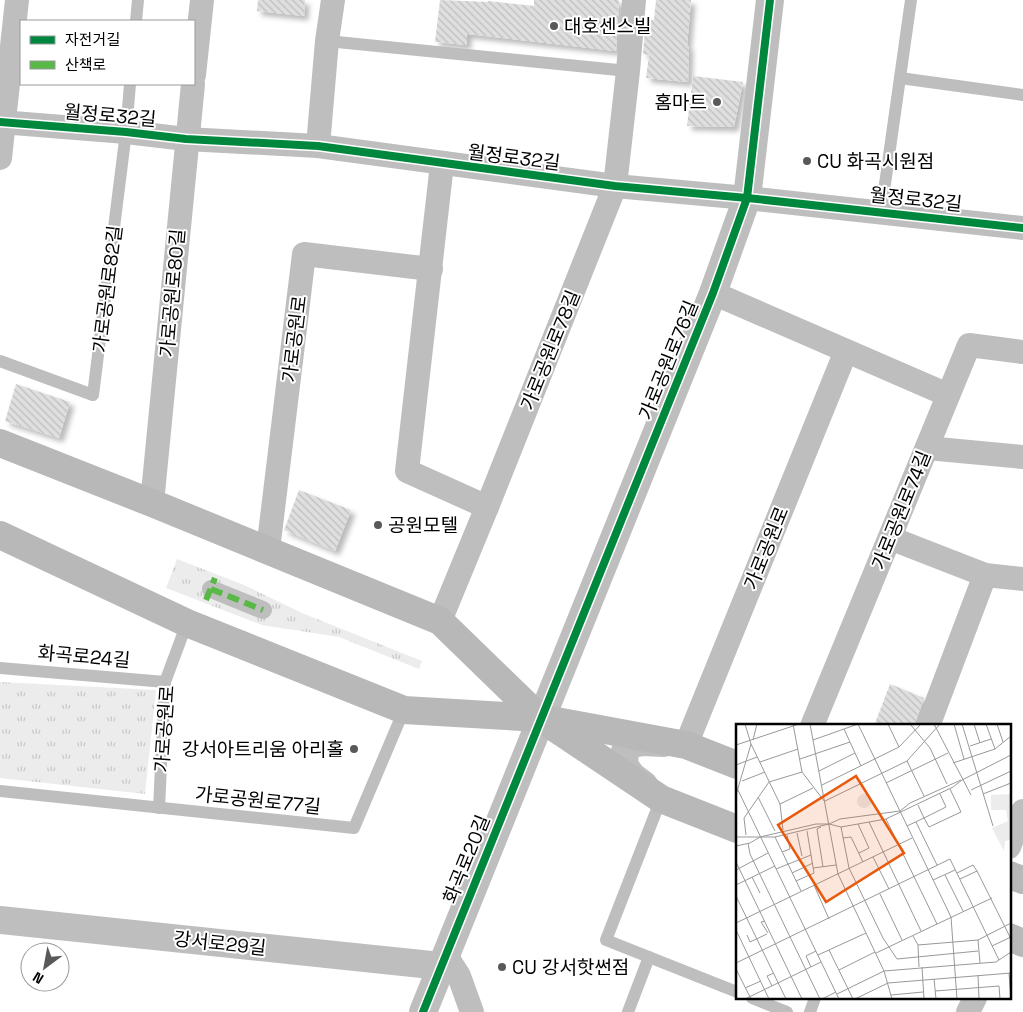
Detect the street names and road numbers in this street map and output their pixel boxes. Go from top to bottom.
street label: 월정로32길 [63,99,157,132]
street label: 월정로32길 [466,139,562,176]
street label: 월정로32길 [868,182,963,217]
street label: 가로공원로82길 [87,224,128,354]
street label: 가로공원로80길 [154,228,191,358]
street label: 가로공원로78길 [515,286,586,414]
street label: 가로공원로 [277,294,312,384]
street label: 가로공원로76길 [633,297,704,424]
street label: 가로공원로74길 [866,447,937,573]
street label: 가로공원로 [739,503,794,593]
street label: 화곡로24길 [37,640,131,673]
street label: 가로공원로 [149,685,180,774]
street label: 가로공원로77길 [194,781,322,820]
street label: 화곡로20길 [437,811,496,907]
street label: 강서로29길 [172,926,267,961]

